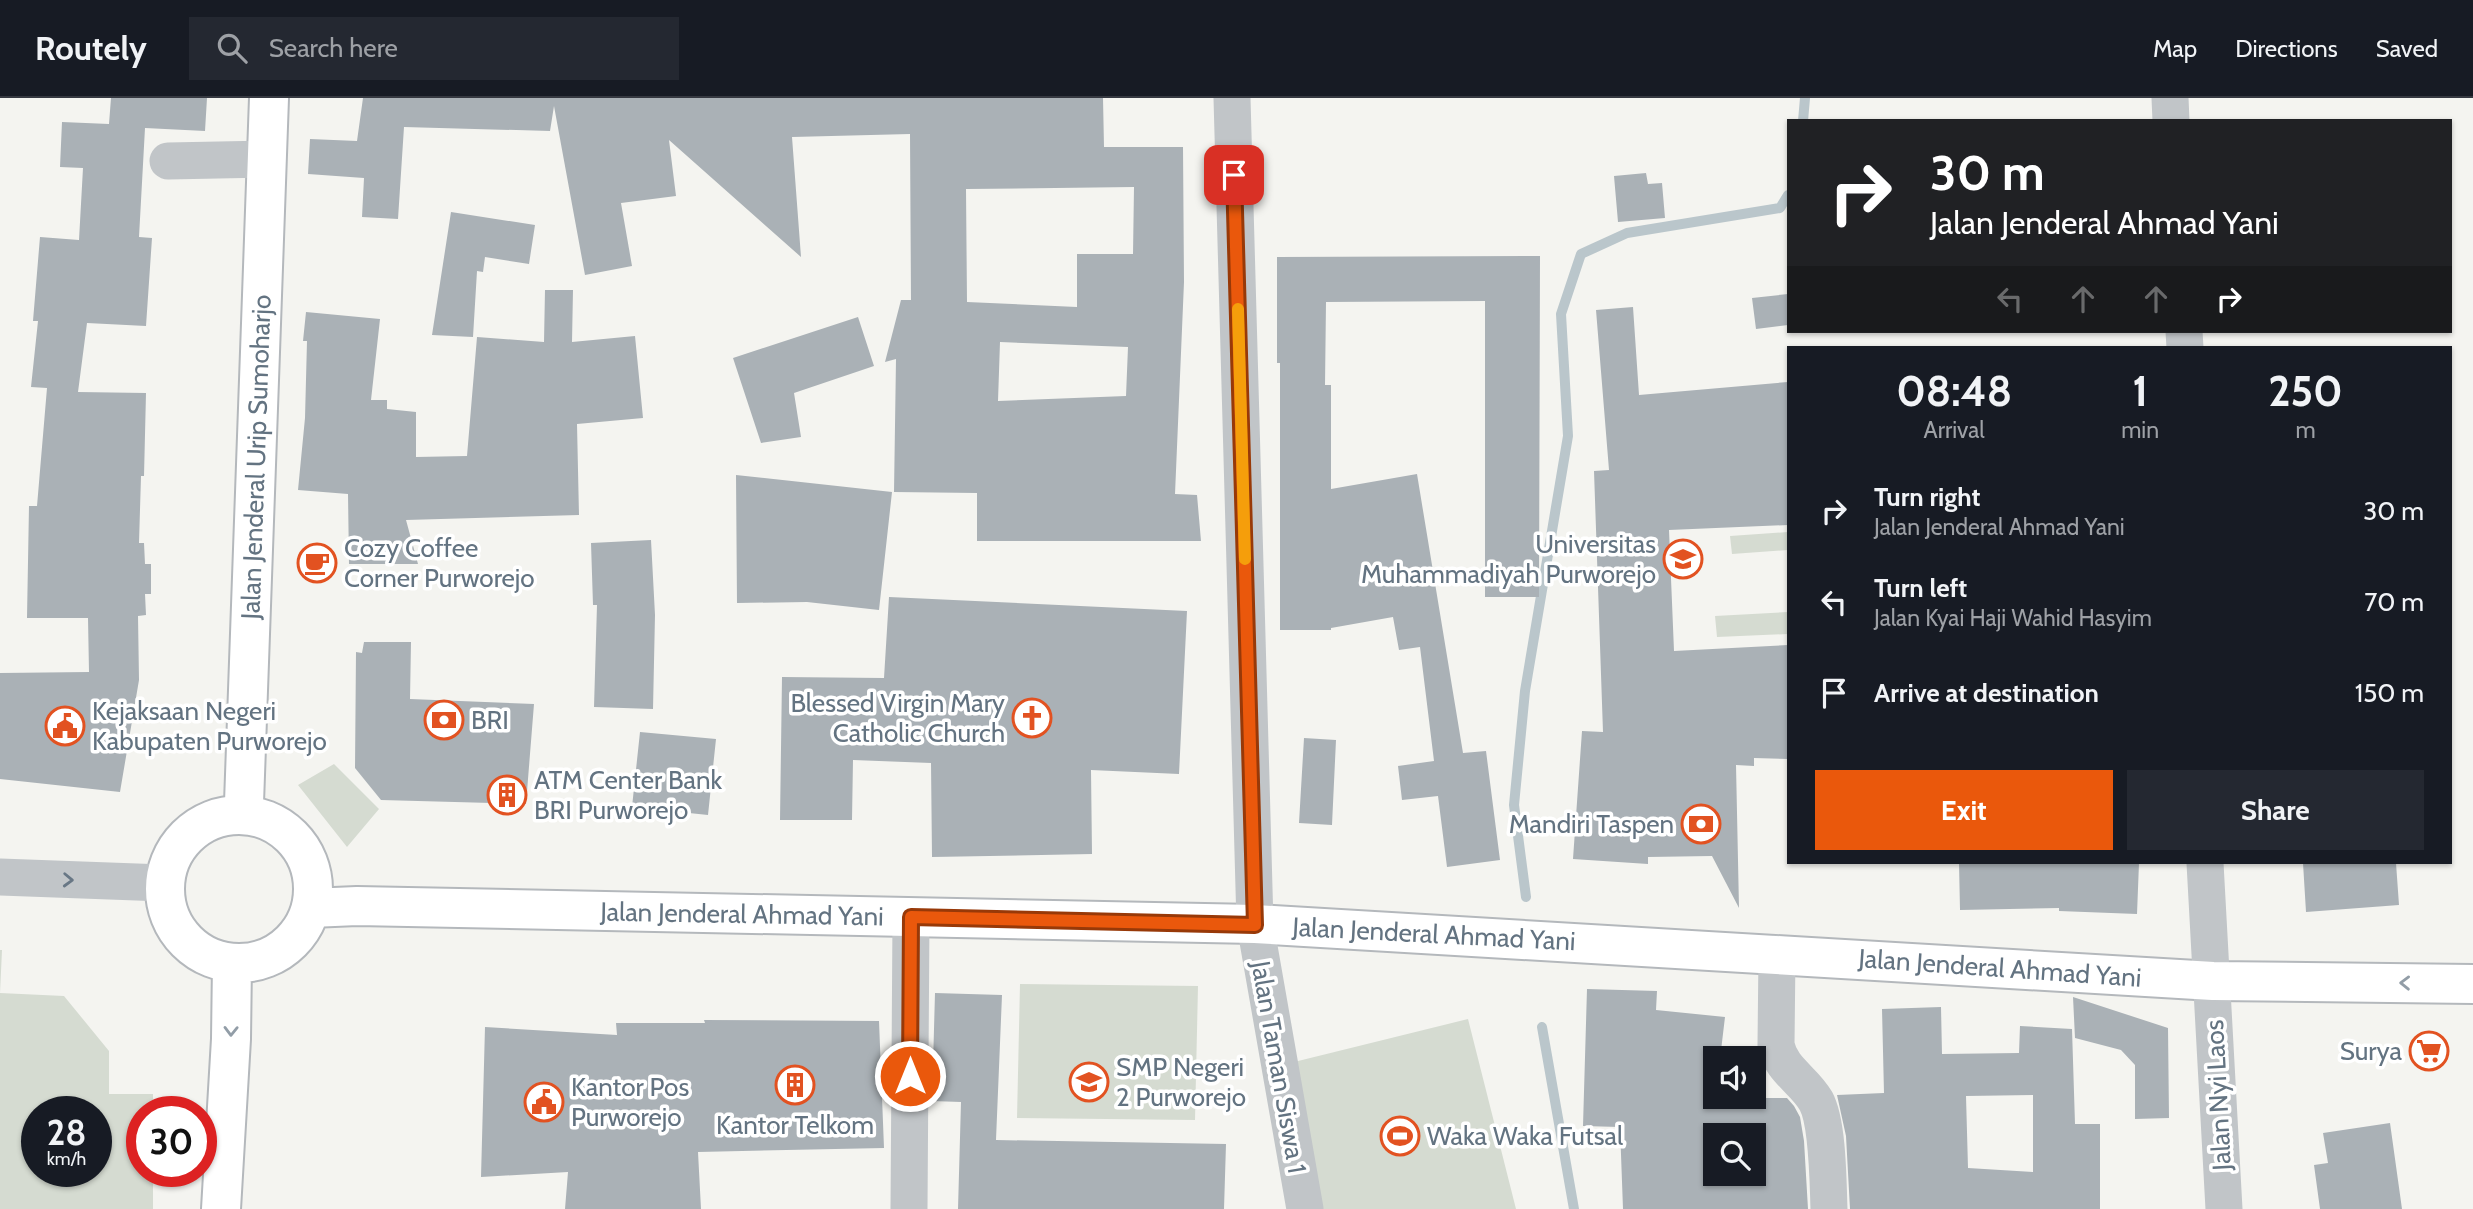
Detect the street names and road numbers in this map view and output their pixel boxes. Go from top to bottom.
street label: Jalan Jenderal Urip Sumoharjo [234,294,278,621]
street label: Jalan Jenderal Ahmad Yani [599,896,884,932]
street label: Jalan Jenderal Ahmad Yani [1291,911,1576,957]
street label: Jalan Jenderal Ahmad Yani [1857,942,2142,994]
street label: Jalan Taman Siswa 1 [1244,957,1313,1176]
street label: Jalan Nyi Laos [2198,1019,2238,1172]

